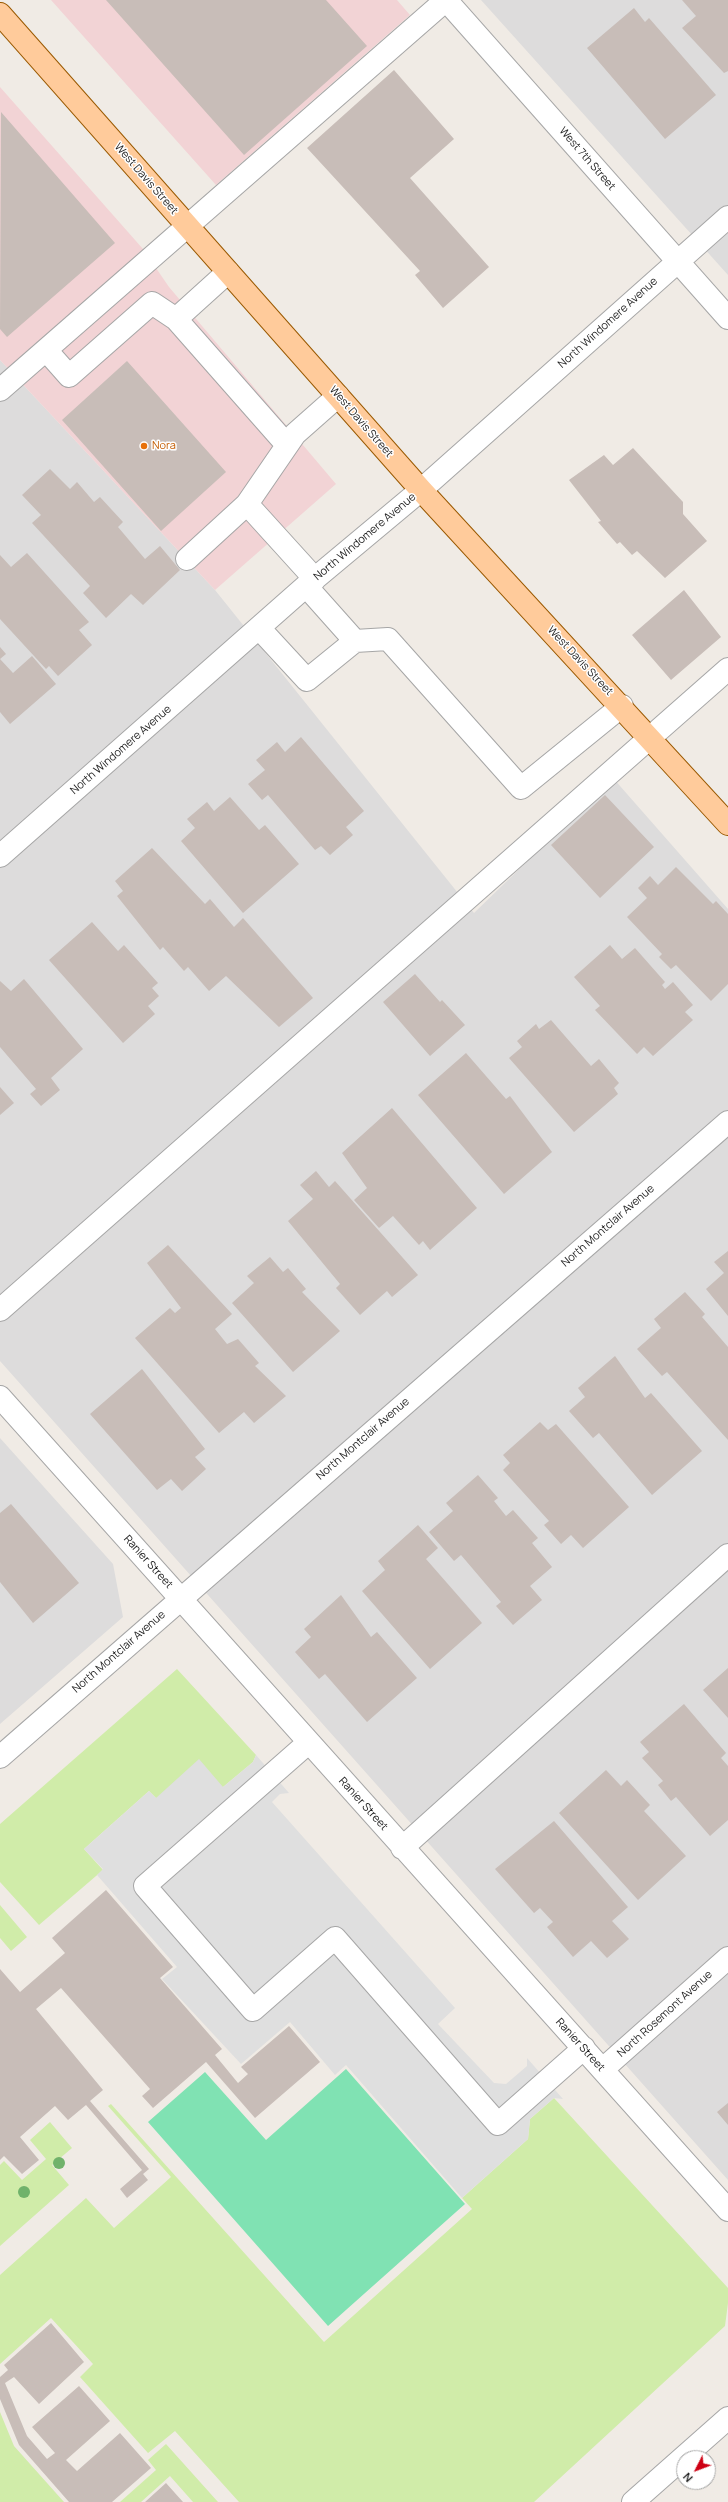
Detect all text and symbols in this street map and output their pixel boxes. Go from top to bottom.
street label: West 7th Street [556,125,618,193]
street label: West Davis Street [111,141,181,217]
street label: North Windomere Avenue [556,275,660,371]
street label: West Davis Street [326,384,396,460]
place label: Nora [152,439,176,453]
marker: Nora [139,441,149,451]
street label: North Windomere Avenue [311,490,419,584]
street label: West Davis Street [544,624,616,698]
street label: North Windomere Avenue [68,703,174,797]
street label: North Montclair Avenue [559,1182,657,1270]
street label: North Montclair Avenue [314,1395,412,1483]
street label: Ranier Street [121,1533,175,1591]
street label: North Montclair Avenue [70,1608,168,1696]
street label: Ranier Street [336,1775,390,1833]
street label: North Rosemont Avenue [615,1968,715,2060]
street label: Ranier Street [553,2016,607,2074]
north arrow [676,2450,716,2490]
text: N [679,2470,696,2486]

